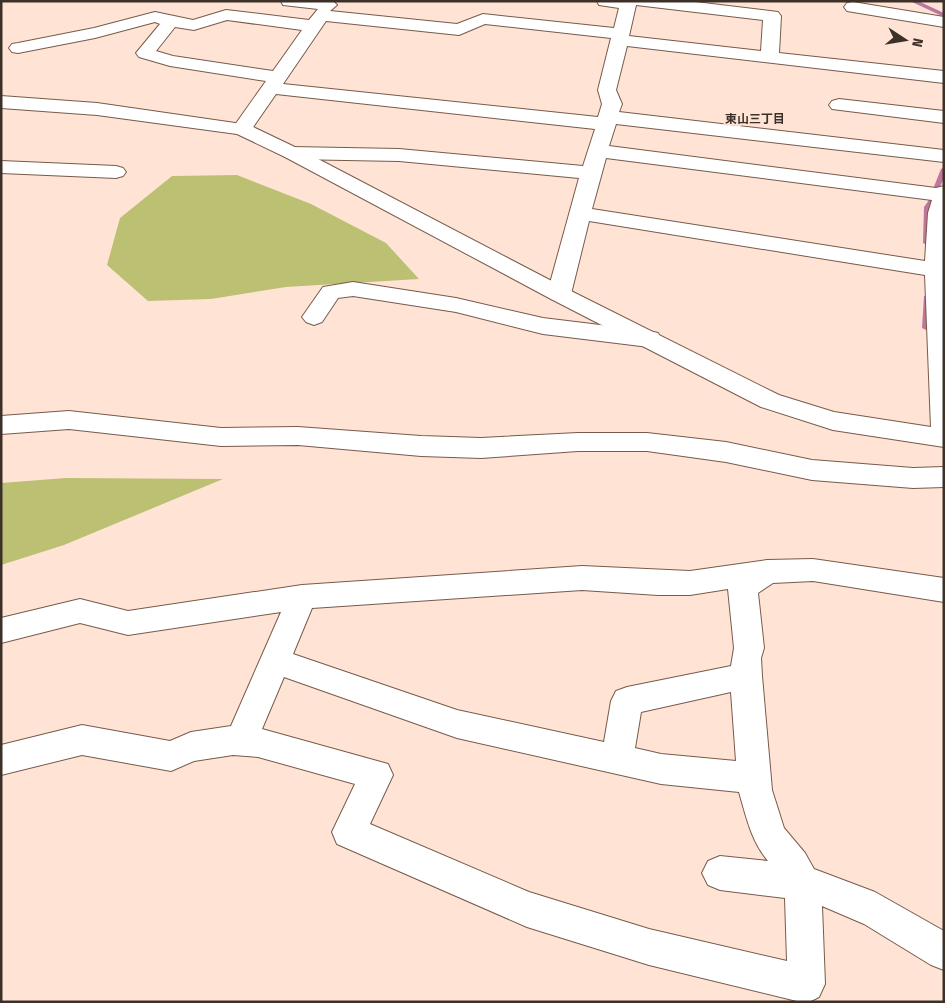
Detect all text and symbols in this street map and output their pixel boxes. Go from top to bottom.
north arrow [880,15,930,65]
text: N [908,37,926,48]
district label: 東山三丁目 [725,112,785,126]

